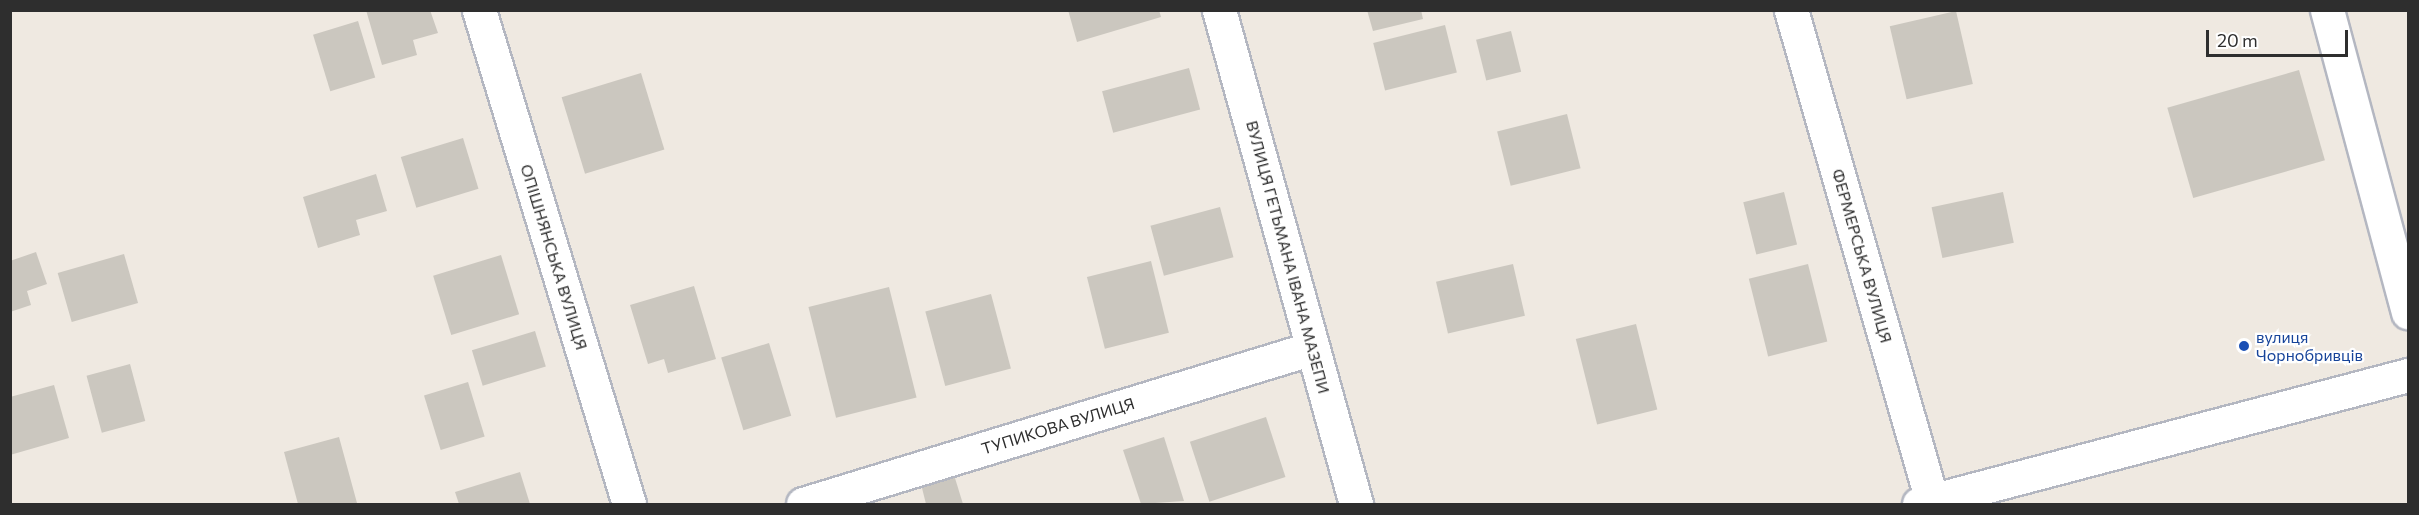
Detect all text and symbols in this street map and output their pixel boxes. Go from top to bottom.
scale bar [2209,18,2352,56]
text: 20 m [2217,29,2258,51]
street label: ВУЛИЦЯ ГЕТЬМАНА ІВАНА МАЗЕПИ [1242,118,1334,396]
street label: ОПІШНЯНСЬКА ВУЛИЦЯ [517,162,591,352]
street label: ФЕРМЕРСЬКА ВУЛИЦЯ [1828,167,1896,345]
place label: вулиця Чорнобривців [2256,327,2363,365]
marker: вулиця Чорнобривців [2237,339,2251,353]
street label: ТУПИКОВА ВУЛИЦЯ [979,394,1137,458]

